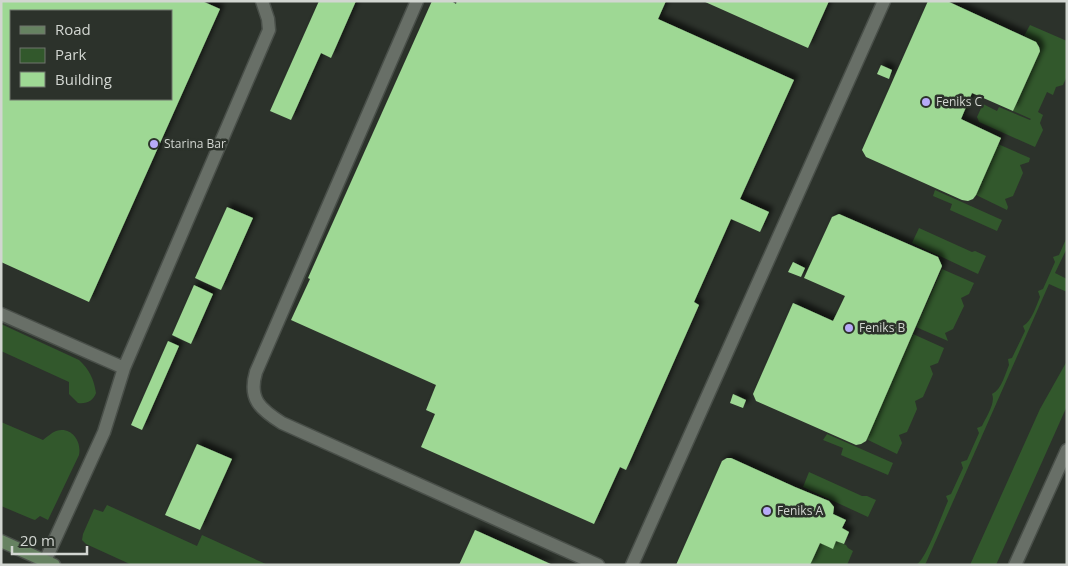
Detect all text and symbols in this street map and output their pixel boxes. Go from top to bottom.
legend [10,10,172,100]
text: Road [55,19,91,39]
text: Park [55,44,86,64]
text: Building [55,69,112,89]
place label: Feniks C [936,93,982,110]
marker: Feniks C [920,96,932,108]
place label: Starina Bar [164,135,226,152]
marker: Starina Bar [148,138,160,150]
place label: Feniks B [859,319,905,336]
marker: Feniks B [843,322,855,334]
place label: Feniks A [777,502,823,519]
marker: Feniks A [761,505,773,517]
scale bar [12,524,88,556]
text: 20 m [20,530,55,550]

